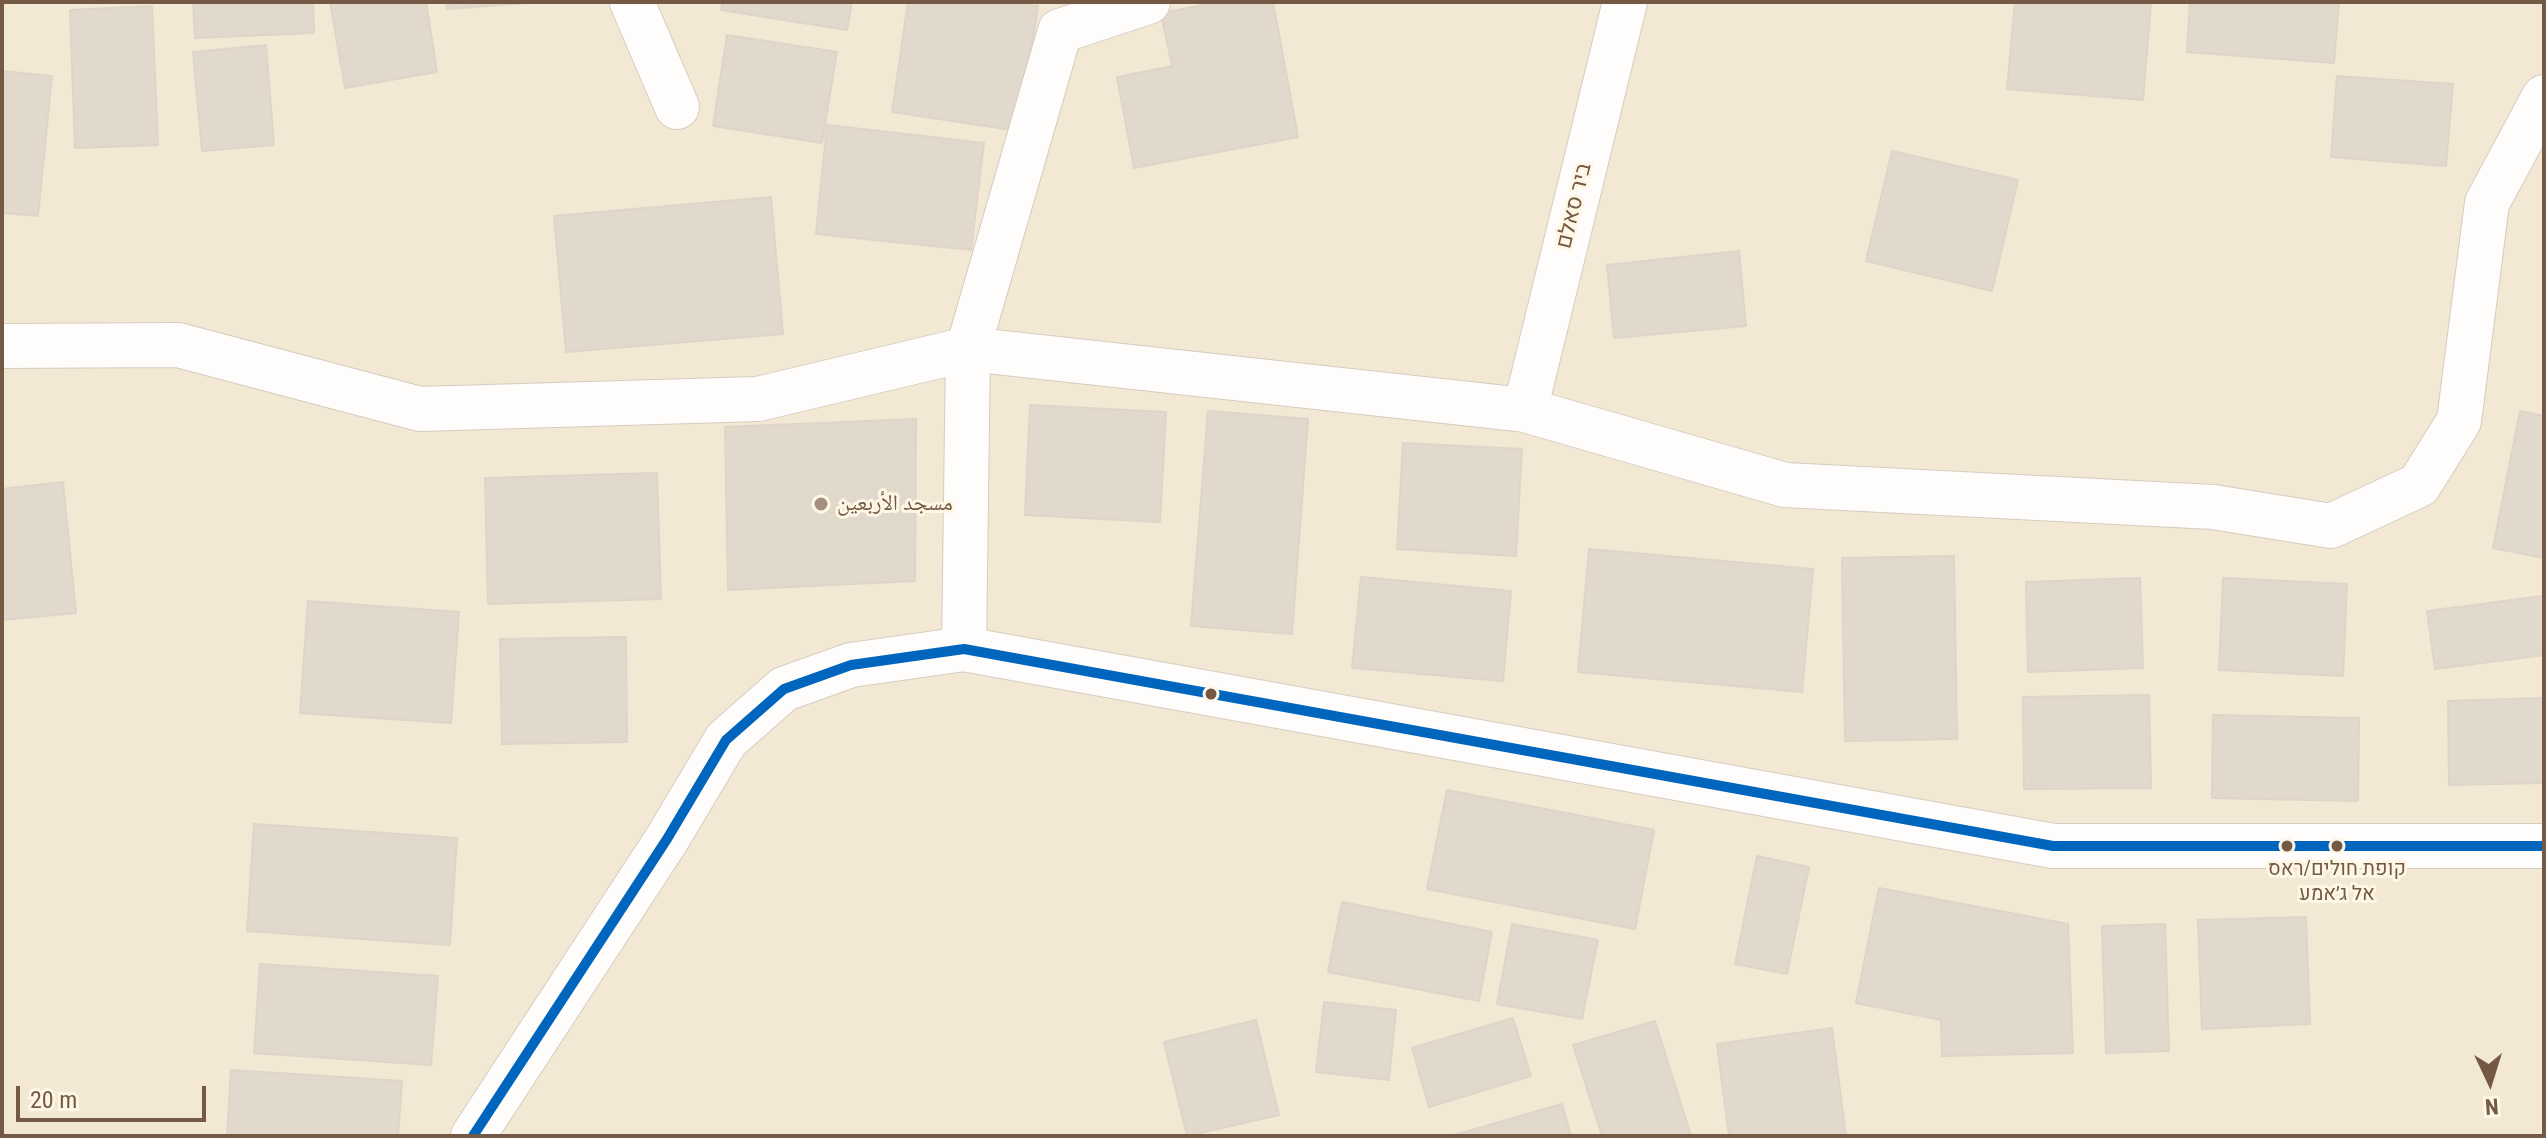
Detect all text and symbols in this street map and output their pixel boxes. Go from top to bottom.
street label: ביר סאלם [1552,160,1598,252]
place label: مسجد الأربعين [837,491,953,517]
marker: مسجد الأربعين [812,495,830,513]
unlabelled marker [1203,686,1219,702]
unlabelled marker [2279,838,2295,854]
marker: קופת חולים/ראס אל ג׳אמע [2329,838,2345,854]
place label: קופת חולים/ראס אל ג׳אמע [2268,858,2406,905]
north arrow [2450,1042,2530,1122]
scale bar [20,1070,210,1120]
text: 20 m [30,1086,77,1114]
text: N [2484,1093,2499,1119]

